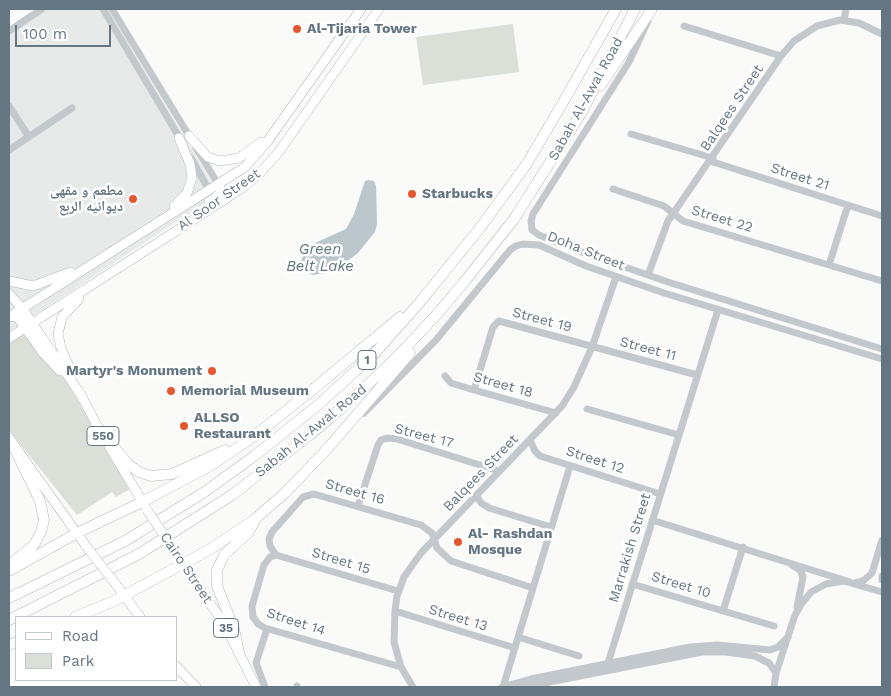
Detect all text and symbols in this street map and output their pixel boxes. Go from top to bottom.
scale bar [18,15,114,47]
place label: Al-Tijaria Tower [307,21,417,37]
marker: Al-Tijaria Tower [291,23,303,35]
text: 100 m [23,25,67,43]
street label: Sabah Al-Awal Road [545,34,627,164]
street label: Balqees Street [697,62,767,154]
street label: Street 21 [769,160,831,194]
street label: Al Soor Street [175,165,263,235]
place label: مطعم و مقهى ديوانيه الربع [50,183,123,216]
place label: Starbucks [422,186,493,202]
marker: Starbucks [406,188,418,200]
marker: مطعم و مقهى ديوانيه الربع [127,193,139,205]
street label: Street 22 [689,202,755,236]
street label: Doha Street [545,228,627,274]
water label: Green Belt Lake [286,241,354,276]
street label: Street 19 [510,304,574,336]
street label: Street 11 [618,333,678,365]
road number: 1 [358,350,376,370]
place label: Martyr's Monument [66,363,202,379]
marker: Martyr's Monument [206,365,218,377]
street label: Street 18 [471,369,535,401]
street label: Sabah Al-Awal Road [252,381,370,481]
place label: Memorial Museum [181,383,309,399]
marker: Memorial Museum [165,385,177,397]
place label: ALLSO Restaurant [194,410,271,442]
marker: ALLSO Restaurant [178,420,190,432]
street label: Street 17 [393,420,455,452]
road number: 550 [87,426,119,446]
street label: Balqees Street [440,431,522,515]
street label: Street 12 [564,443,626,477]
street label: Street 16 [323,476,387,508]
street label: Marrakish Street [605,491,655,605]
place label: Al- Rashdan Mosque [468,526,552,558]
street label: Cairo Street [156,529,216,607]
marker: Al- Rashdan Mosque [452,536,464,548]
street label: Street 15 [310,544,372,578]
street label: Street 10 [649,568,713,602]
street label: Street 13 [427,601,489,635]
street label: Street 14 [264,605,328,639]
legend [15,616,178,681]
road number: 35 [214,618,238,638]
text: Road [62,627,99,645]
text: Park [62,652,94,670]

